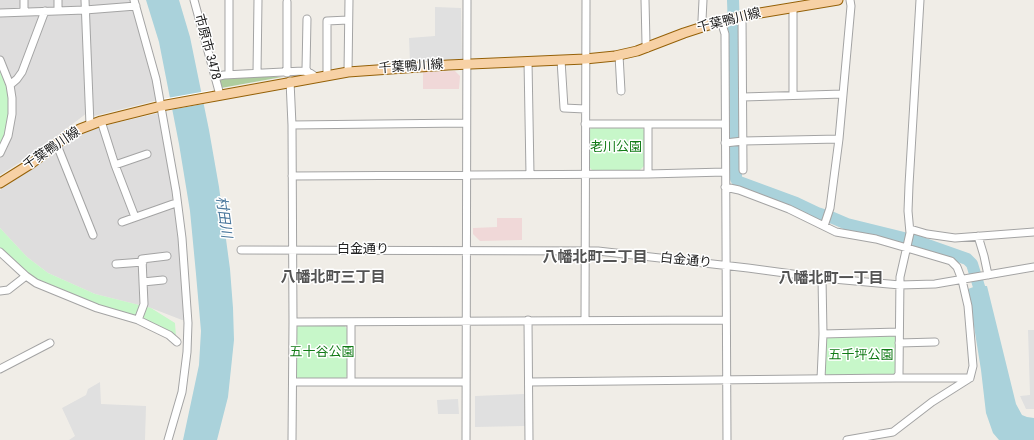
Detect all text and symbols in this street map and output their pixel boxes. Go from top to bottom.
street label: 千葉鴨川線 [696,6,762,36]
street label: 市原市 3478 [191,12,223,82]
street label: 千葉鴨川線 [378,57,444,77]
street label: 千葉鴨川線 [21,124,83,174]
park label: 老川公園 [590,140,642,156]
water label: 村田川 [212,195,234,239]
street label: 白金通り [337,242,389,258]
district label: 八幡北町二丁目 [543,249,647,267]
street label: 白金通り [659,251,713,271]
district label: 八幡北町三丁目 [281,269,385,287]
district label: 八幡北町一丁目 [779,270,883,288]
park label: 五十谷公園 [290,345,354,361]
park label: 五千坪公園 [829,348,893,364]

